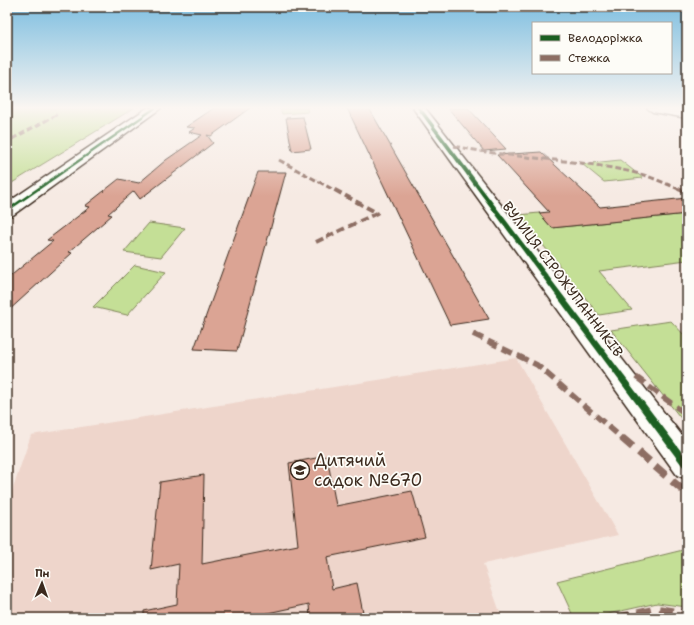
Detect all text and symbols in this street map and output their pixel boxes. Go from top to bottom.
legend [532,22,672,74]
text: Велодоріжка [568,30,643,46]
text: Стежка [568,50,610,66]
street label: ВУЛИЦЯ СІРОЖУПАННИКІВ [499,198,627,360]
place label: Дитячий садок №670 [314,449,423,491]
school or university icon: Дитячий садок №670 [289,459,311,481]
north arrow [22,563,62,603]
text: Пн [35,566,50,581]

